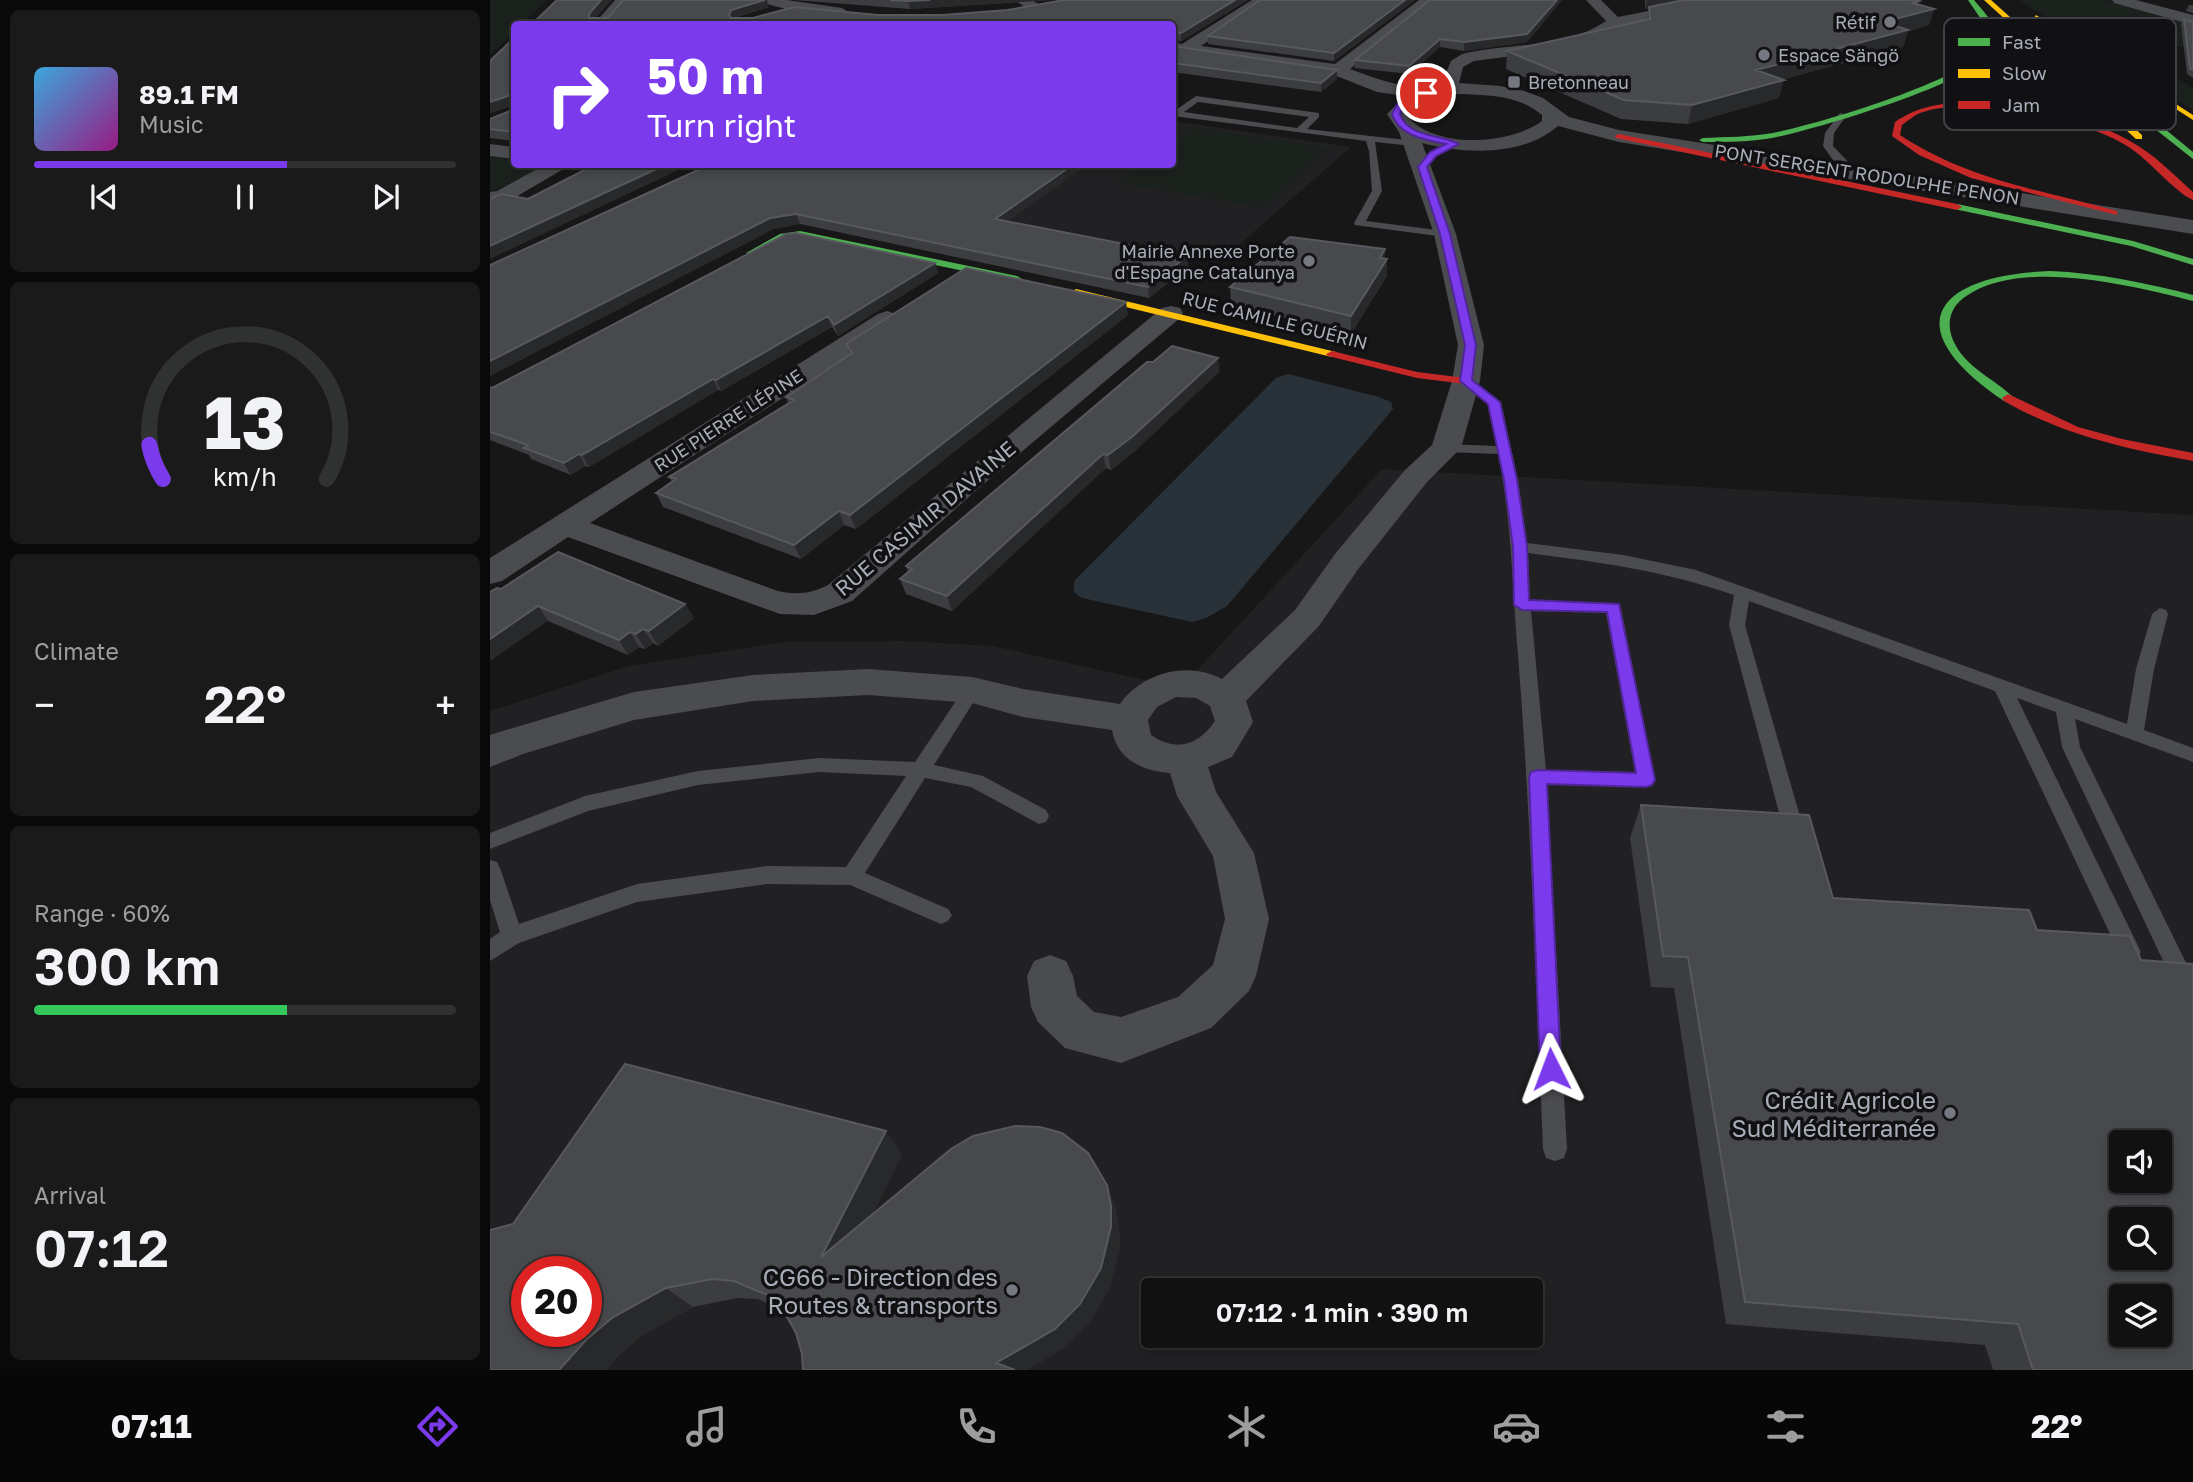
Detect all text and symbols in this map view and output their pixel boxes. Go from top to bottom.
place label: Rétif [1835,11,1876,33]
marker: Rétif [1882,14,1898,30]
legend [1944,18,2176,130]
text: Fast [2002,30,2041,53]
place label: Espace Sängö [1778,44,1899,66]
text: 50 m [647,46,764,105]
marker: Espace Sängö [1756,47,1772,63]
icon: right [532,49,623,140]
text: Slow [2002,61,2047,84]
pin [1396,63,1456,123]
place label: Bretonneau [1528,71,1629,93]
icon: arrive [1407,74,1445,112]
marker: Bretonneau [1506,74,1522,90]
text: 89.1 FM [139,79,239,110]
text: Jam [2002,93,2040,116]
text: Turn right [647,106,796,144]
text: Music [139,110,204,138]
street label: PONT SERGENT RODOLPHE PENON [1713,139,2021,209]
icon: previous [85,178,123,216]
icon: pause [226,178,264,216]
icon: next [367,178,405,216]
place label: Mairie Annexe Porte d'Espagne Catalunya [1114,240,1295,283]
marker: Mairie Annexe Porte d'Espagne Catalunya [1301,253,1317,269]
street label: RUE CAMILLE GUÉRIN [1180,286,1370,354]
street label: RUE PIERRE LÉPINE [650,364,806,476]
text: 13 [204,378,286,465]
street label: RUE CASIMIR DAVAINE [830,435,1020,601]
text: km/h [213,461,277,492]
text: Climate [34,637,119,665]
text: 22° [204,672,286,734]
text: − [34,682,55,727]
text: + [435,682,456,727]
text: Range · 60% [34,899,170,927]
text: 300 km [34,934,220,996]
position arrow [1514,1032,1588,1106]
place label: Crédit Agricole Sud Méditerranée [1731,1085,1936,1142]
marker: Crédit Agricole Sud Méditerranée [1942,1105,1958,1121]
map controls [2109,1130,2172,1347]
button: sound [2109,1130,2172,1193]
text: Arrival [34,1181,106,1209]
button: search [2109,1207,2172,1270]
text: 07:12 [34,1216,169,1278]
speed limit sign: 20 [511,1256,602,1347]
place label: CG66 - Direction des Routes & transports [763,1262,998,1319]
marker: CG66 - Direction des Routes & transports [1004,1282,1020,1298]
button: layers [2109,1284,2172,1347]
text: 07:12 · 1 min · 390 m [1216,1297,1468,1328]
icon: directions [413,1402,462,1451]
icon: music [682,1402,731,1451]
icon: phone [952,1402,1001,1451]
icon: climate [1222,1402,1271,1451]
icon: car [1492,1402,1541,1451]
icon: filters [1761,1402,1810,1451]
text: 07:11 [110,1407,192,1445]
text: 22° [2031,1407,2083,1445]

